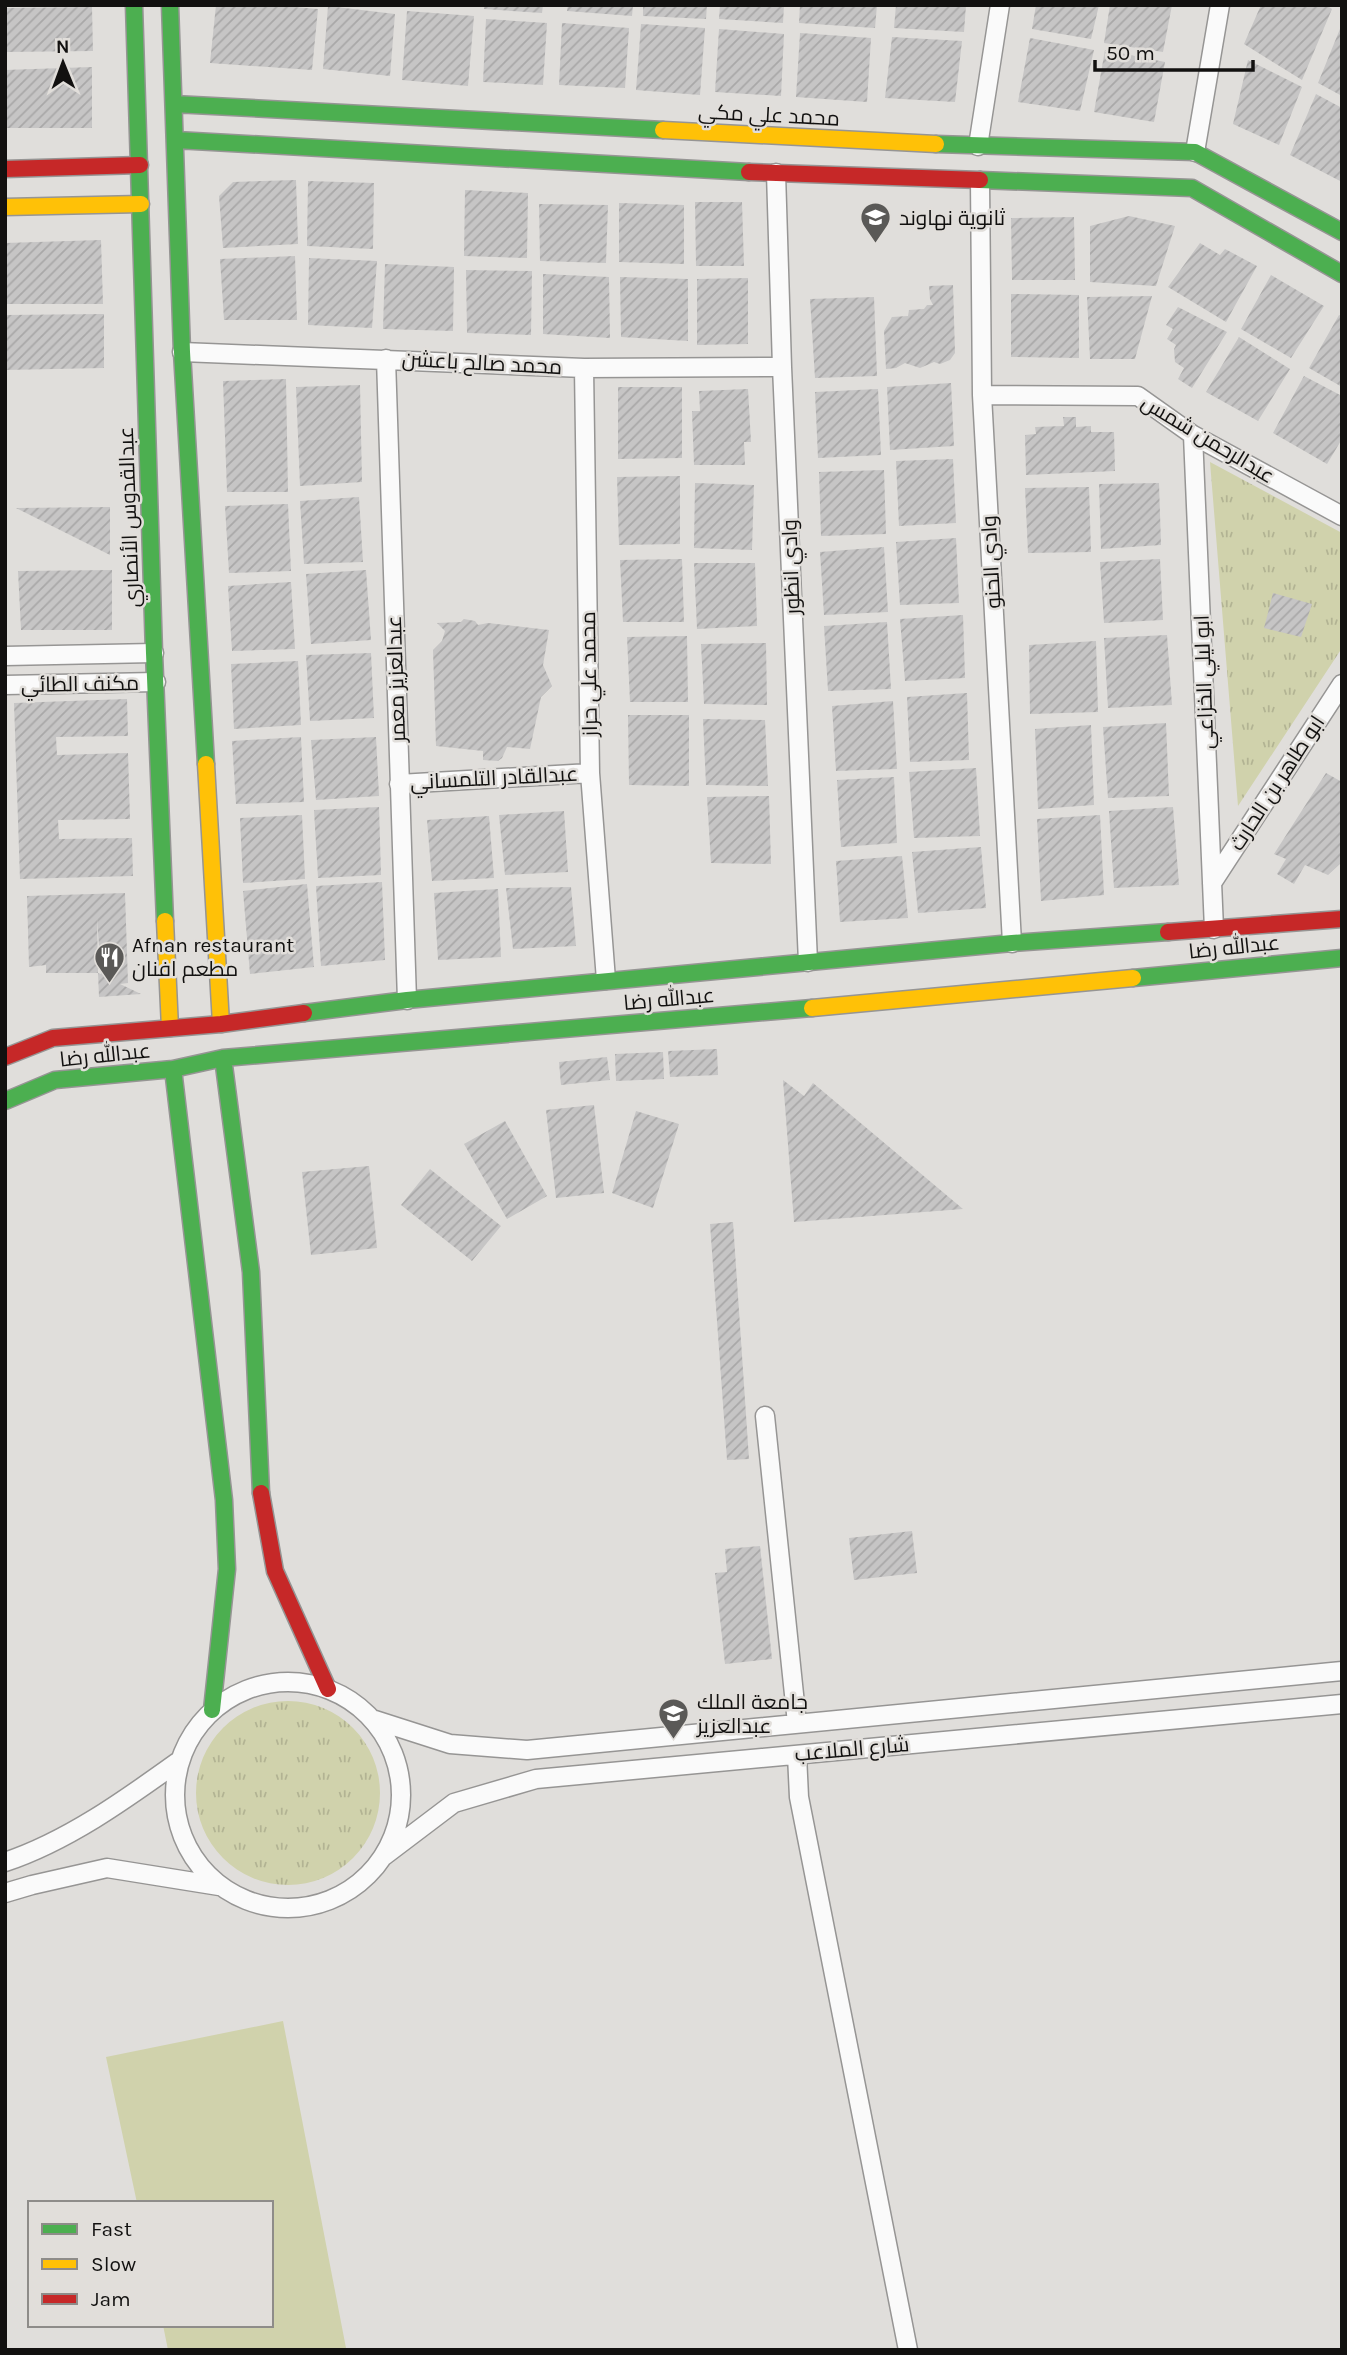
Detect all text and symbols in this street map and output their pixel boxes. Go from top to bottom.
north arrow [28,28,98,98]
scale bar [1095,28,1252,72]
text: N [56,36,70,58]
text: 50 m [1106,41,1155,65]
street label: محمد علي مكي [697,99,840,135]
school or university icon: ثانوية نهاوند [859,201,893,245]
place label: ثانوية نهاوند [899,206,1006,231]
street label: محمد صالح باعشن [401,347,563,381]
street label: عبدالرحمن شمس [1137,390,1279,489]
street label: عبدالقدوس الأنصاري [114,426,148,608]
street label: وادي الحنو [977,515,1009,609]
street label: وادي انظور [777,519,809,616]
street label: محمد علي حراز [576,611,606,738]
street label: ابو ليلي الخزاعي [1190,614,1222,750]
street label: عبدالعزيز معمر [382,615,410,744]
street label: مكنف الطائي [21,671,139,701]
street label: ابو طاهر بن الحارث [1224,711,1330,855]
street label: عبدالقادر التلمساني [409,762,579,798]
street label: عبدالله رضا [1187,928,1281,964]
place label: Afnan restaurant مطعم افنان [132,933,294,983]
restaurant icon: Afnan restaurant مطعم افنان [92,940,126,984]
street label: عبدالله رضا [622,981,716,1015]
street label: عبدالله رضا [58,1036,152,1072]
place label: جامعة الملك عبدالعزيز [696,1690,808,1738]
school or university icon: جامعة الملك عبدالعزيز [657,1697,691,1741]
street label: شارع الملاعب [794,1732,910,1768]
legend [28,2201,273,2327]
text: Fast [91,2217,132,2241]
text: Slow [91,2252,136,2276]
text: Jam [91,2287,131,2311]

